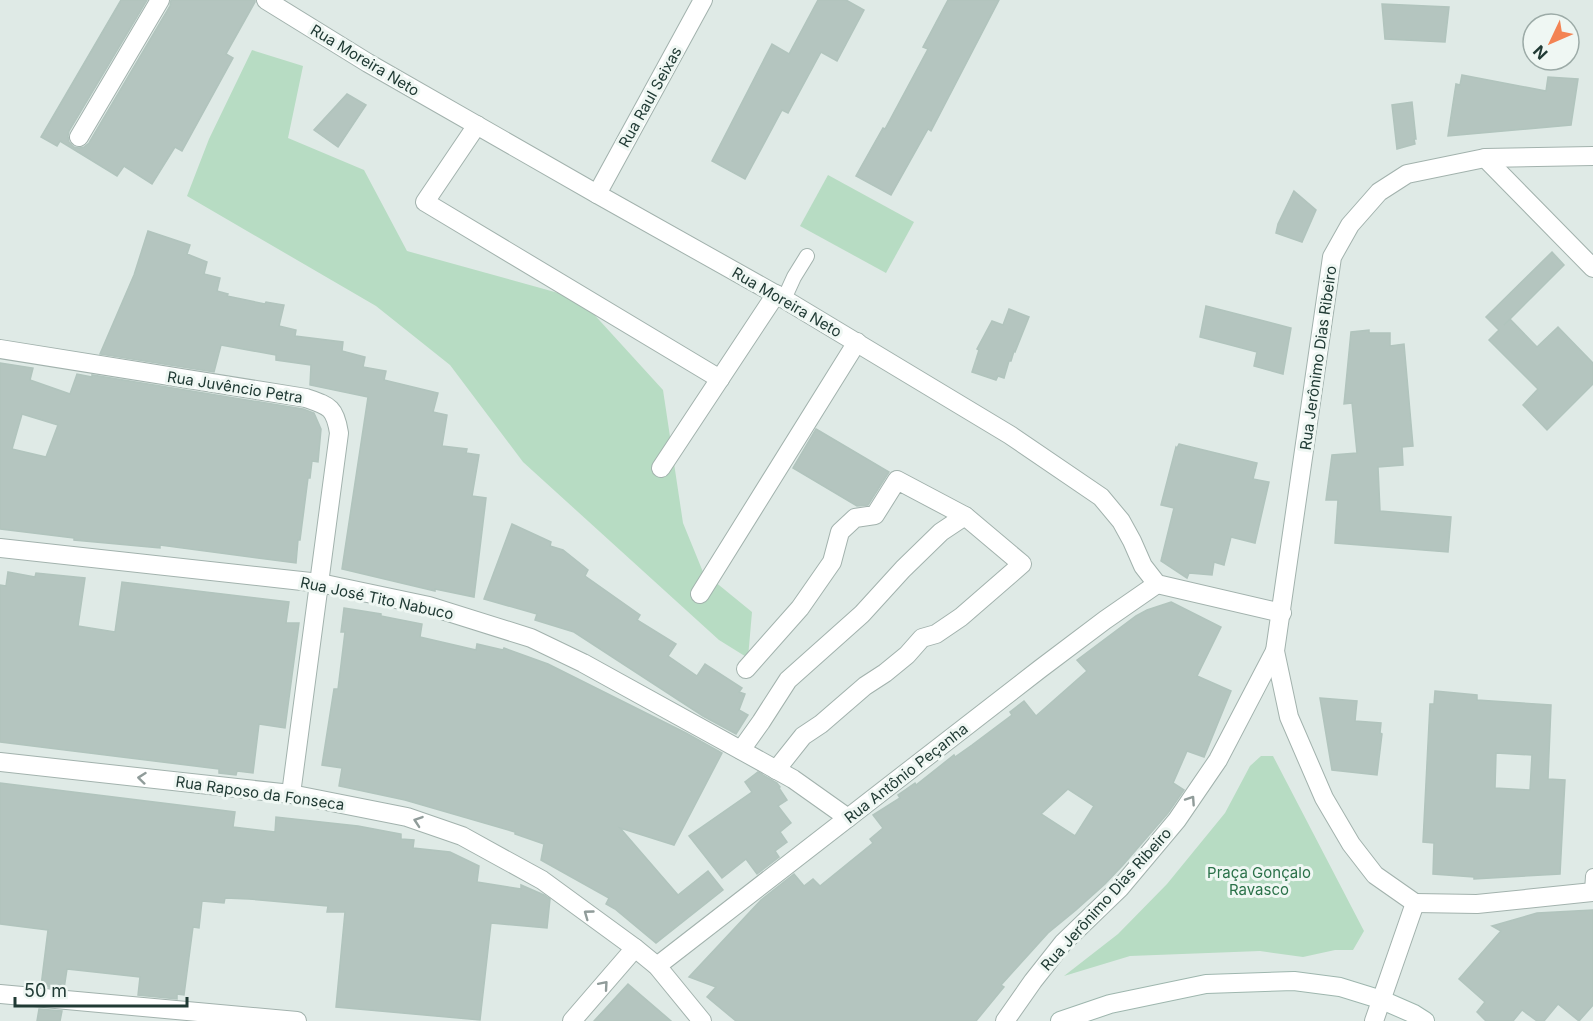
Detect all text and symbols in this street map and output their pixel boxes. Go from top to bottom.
north arrow [1521,12,1581,72]
street label: Rua Moreira Neto [307,20,423,100]
text: N [1529,41,1552,64]
street label: Rua Raul Seixas [614,43,686,151]
street label: Rua Moreira Neto [729,263,845,341]
street label: Rua Jerônimo Dias Ribeiro [1296,265,1340,451]
street label: Rua Juvêncio Petra [166,367,304,407]
street label: Rua José Tito Nabuco [299,572,455,624]
street label: Rua Antônio Peçanha [841,719,971,827]
one-way arrow [138,772,147,785]
street label: Rua Raposo da Fonseca [174,772,346,814]
one-way arrow [1184,795,1195,806]
one-way arrow [413,815,424,828]
street label: Rua Jerônimo Dias Ribeiro [1037,824,1175,974]
park label: Praça Gonçalo Ravasco [1207,863,1311,899]
one-way arrow [583,910,594,921]
scale bar [15,970,188,1008]
text: 50 m [24,980,67,1001]
one-way arrow [596,981,607,992]

